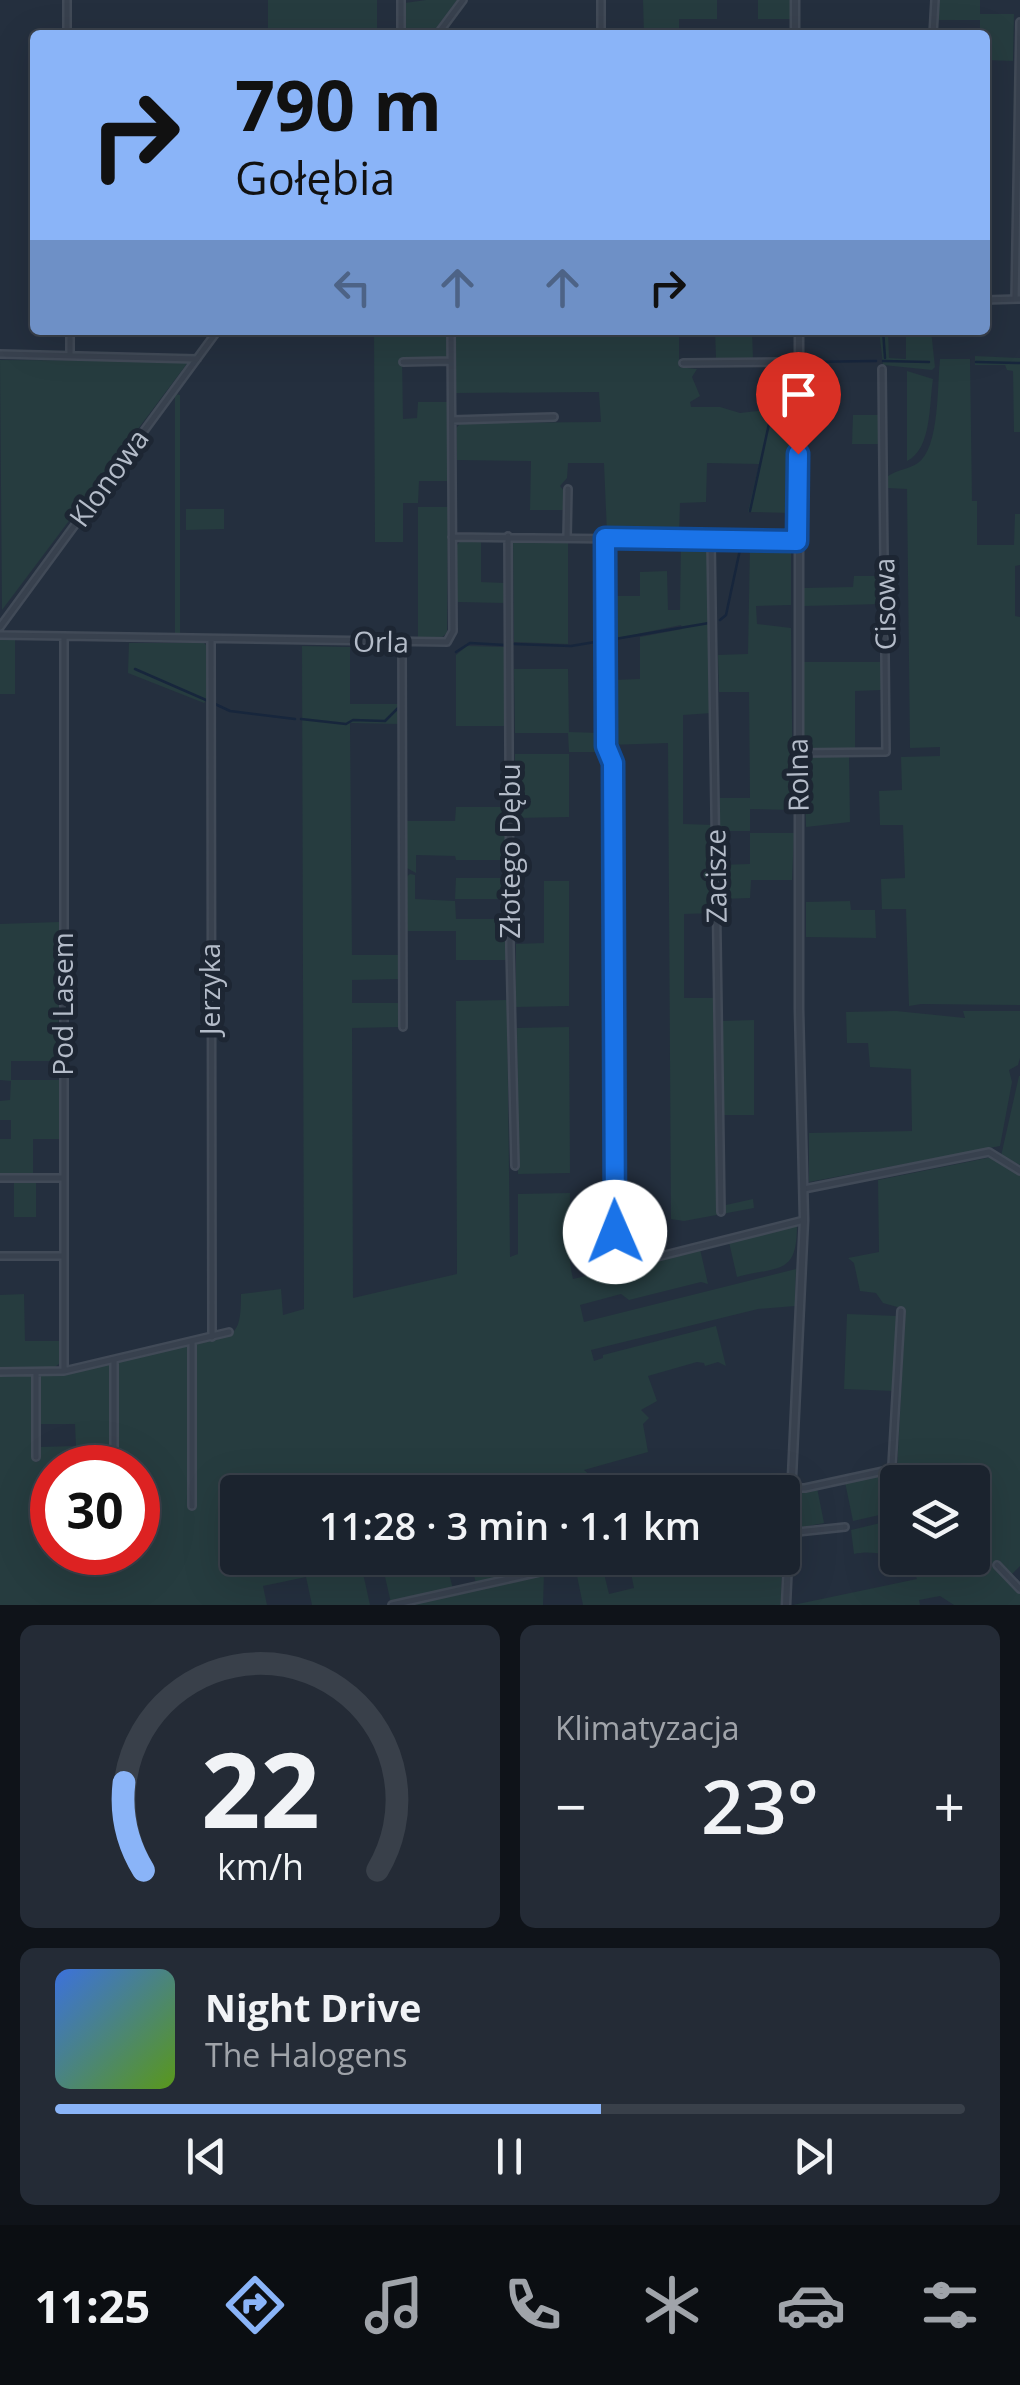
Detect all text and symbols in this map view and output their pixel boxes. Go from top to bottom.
text: 790 m [235,56,442,152]
icon: right [70,70,200,200]
text: Gołębia [235,147,395,208]
icon: left [325,260,380,315]
icon: ahead [430,260,485,315]
icon: ahead [535,260,590,315]
icon: right [640,260,695,315]
pin [756,352,841,455]
icon: arrive [771,367,826,422]
street label: Klonowa [60,421,157,534]
street label: Cisowa [864,558,904,650]
street label: Orla [353,622,409,660]
street label: Rolna [777,738,817,812]
street label: Złotego Dębu [490,763,528,939]
street label: Zacisze [695,829,735,923]
street label: Pod Lasem [43,932,81,1076]
street label: Jerzyka [190,943,228,1038]
position arrow [563,1180,667,1284]
speed limit sign: 30 [30,1445,160,1575]
map controls [880,1465,990,1575]
button: layers [880,1465,990,1575]
text: 11:28 · 3 min · 1.1 km [319,1499,701,1551]
text: Klimatyzacja [555,1706,740,1749]
text: 22 [201,1717,319,1858]
text: 23° [701,1754,819,1856]
text: − [555,1768,586,1843]
text: + [934,1768,965,1843]
text: km/h [217,1842,303,1890]
text: Night Drive [205,1981,421,2033]
text: The Halogens [205,2033,407,2076]
icon: previous [179,2129,234,2184]
icon: pause [482,2129,537,2184]
icon: next [786,2129,841,2184]
icon: directions [220,2270,290,2340]
icon: music [359,2270,429,2340]
icon: phone [498,2270,568,2340]
icon: climate [637,2270,707,2340]
icon: car [776,2270,846,2340]
icon: filters [915,2270,985,2340]
text: 11:25 [35,2275,150,2336]

